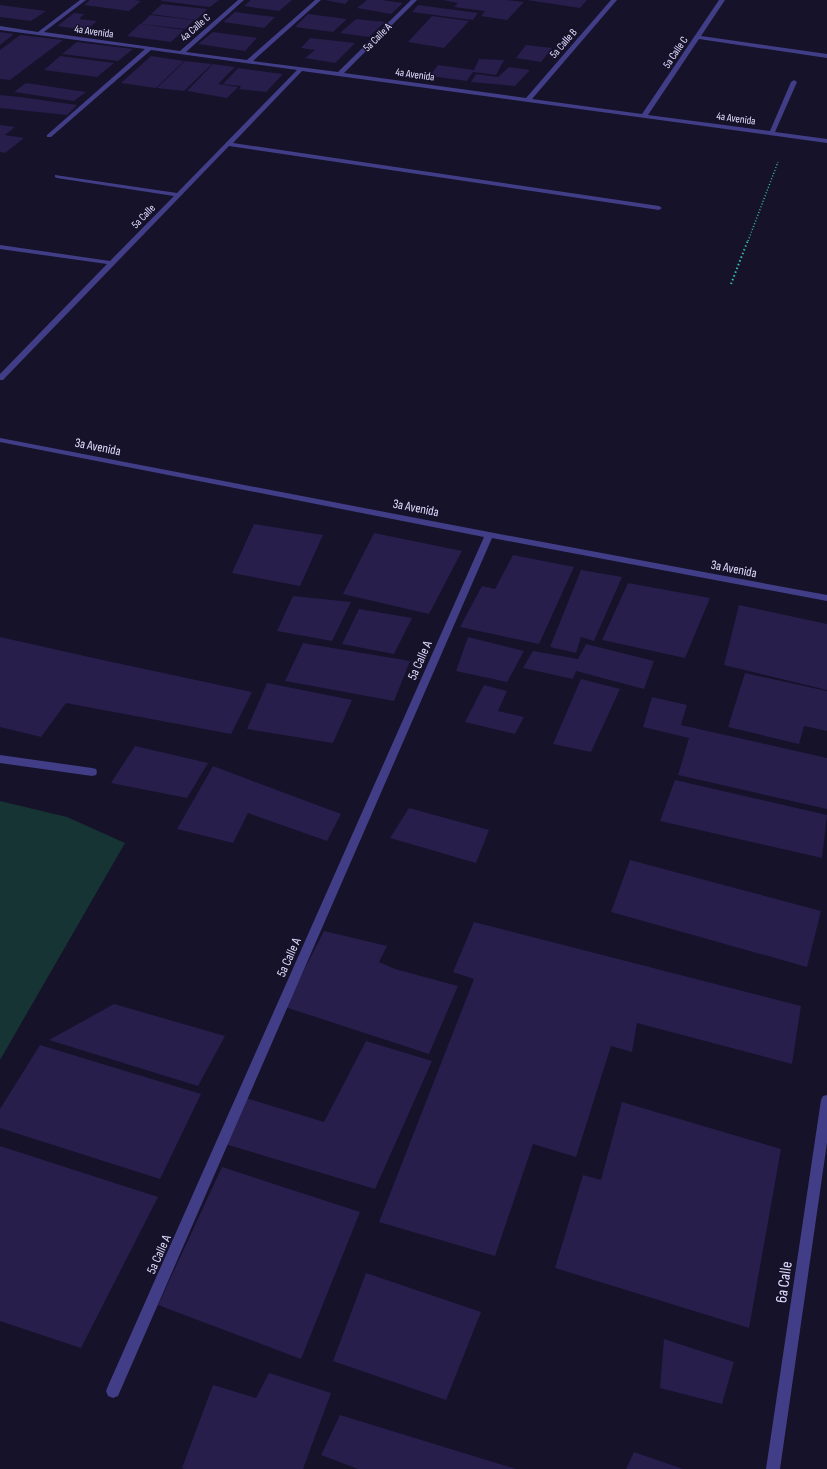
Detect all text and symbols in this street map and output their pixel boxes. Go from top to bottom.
street label: 4a Calle C [178,11,213,44]
street label: 5a Calle A [360,20,394,54]
street label: 4a Avenida [74,22,114,41]
street label: 5a Calle B [547,26,580,61]
street label: 5a Calle C [660,34,691,71]
street label: 4a Avenida [395,65,435,84]
street label: 4a Avenida [716,109,756,128]
street label: 5a Calle [129,202,158,231]
street label: 3a Avenida [73,435,122,459]
street label: 3a Avenida [391,496,440,520]
street label: 3a Avenida [709,557,758,581]
street label: 5a Calle A [404,638,436,682]
street label: 5a Calle A [273,935,305,979]
street label: 5a Calle A [143,1232,175,1276]
street label: 6a Calle [772,1260,797,1304]

